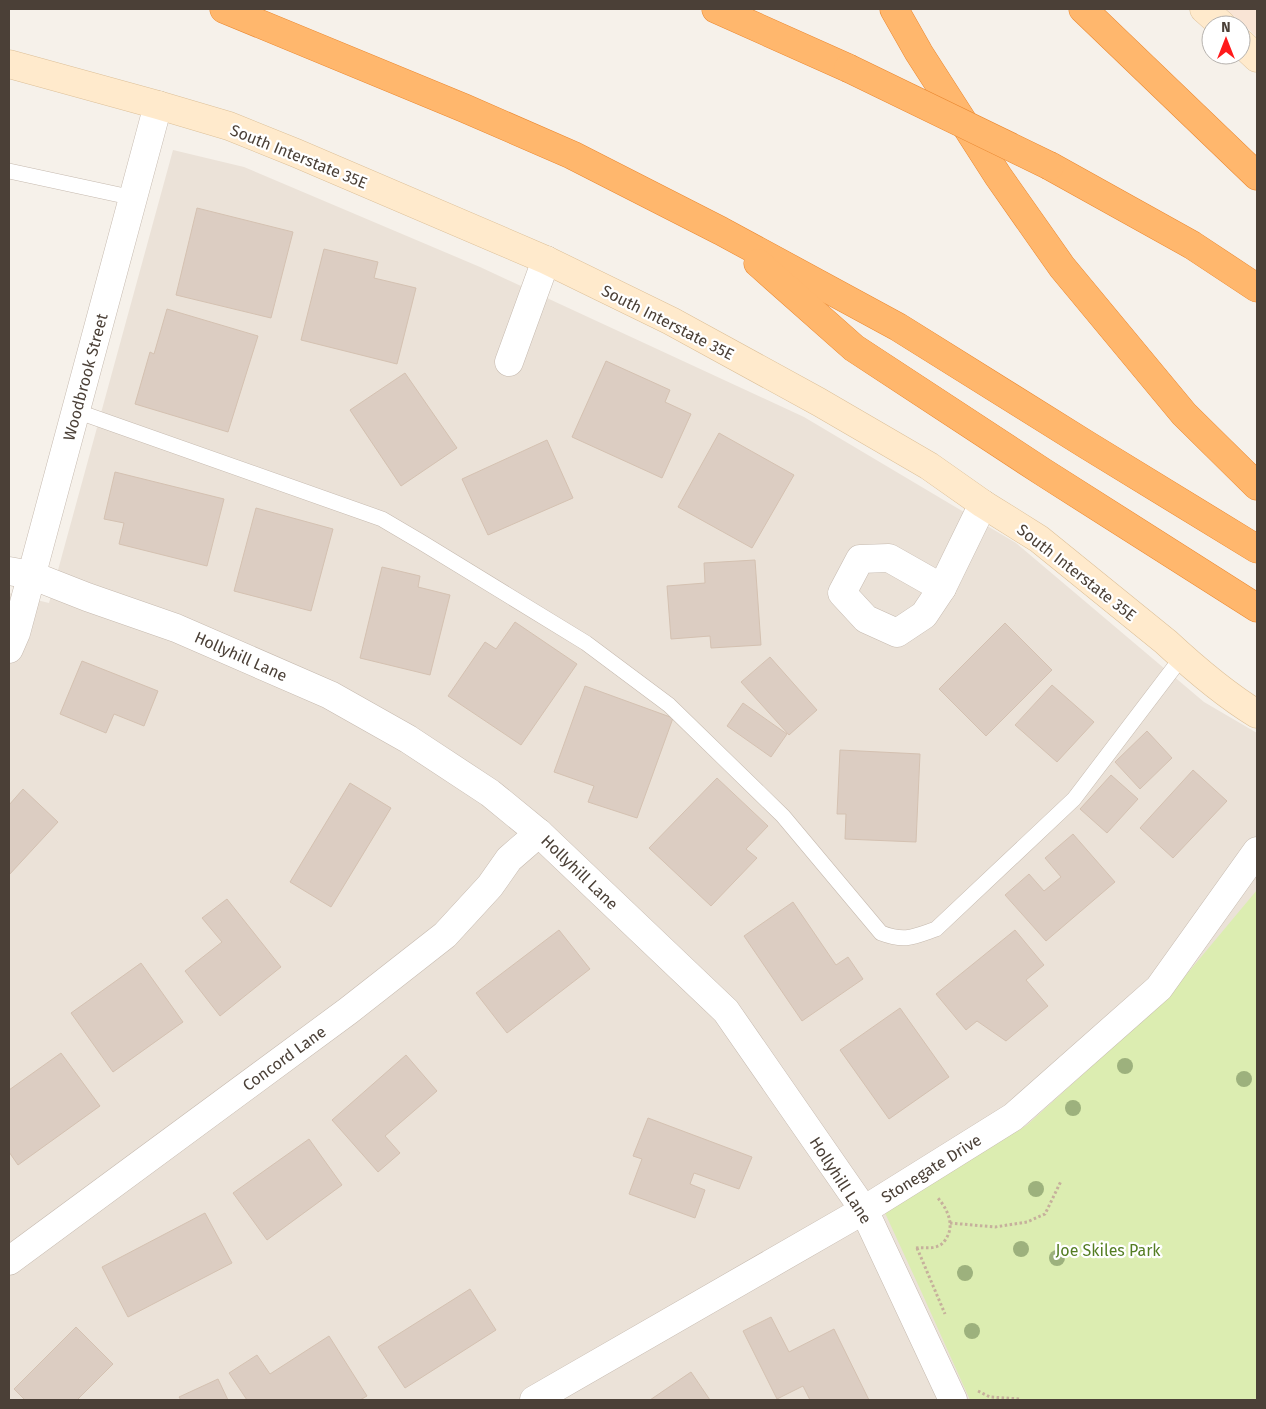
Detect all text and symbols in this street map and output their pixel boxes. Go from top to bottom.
north arrow [1201,15,1251,65]
text: N [1221,19,1231,36]
street label: South Interstate 35E [228,120,370,193]
street label: South Interstate 35E [598,281,737,364]
street label: Woodbrook Street [59,311,112,443]
street label: South Interstate 35E [1013,520,1140,625]
street label: Hollyhill Lane [192,628,290,685]
street label: Hollyhill Lane [537,831,622,914]
street label: Concord Lane [239,1022,330,1095]
street label: Stonegate Drive [878,1130,985,1207]
street label: Hollyhill Lane [806,1133,876,1227]
park label: Joe Skiles Park [1055,1241,1161,1260]

